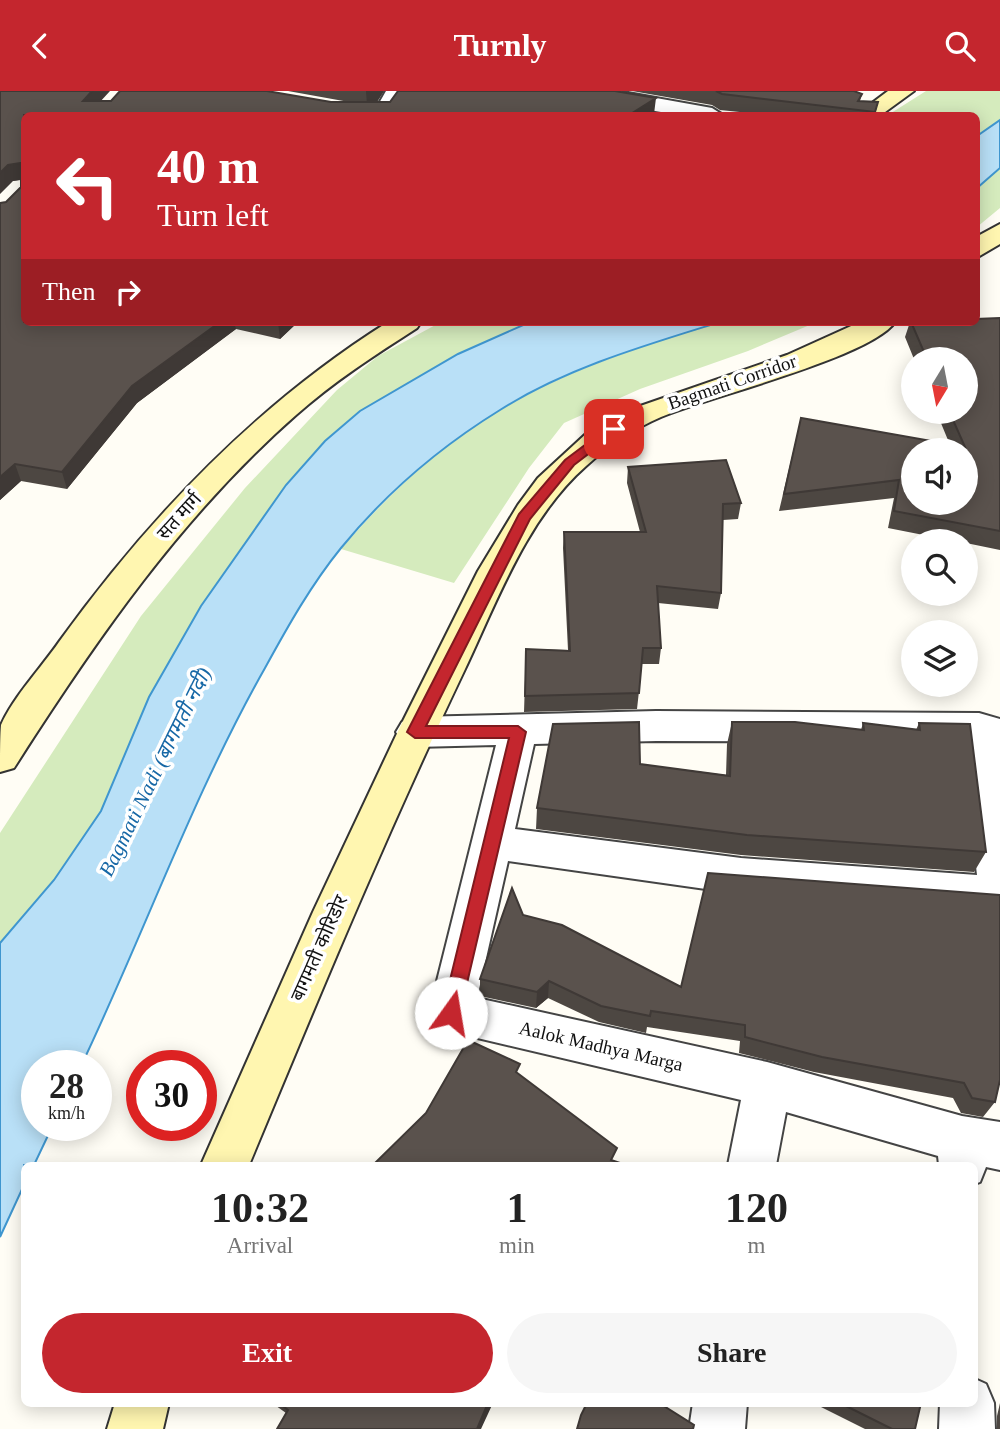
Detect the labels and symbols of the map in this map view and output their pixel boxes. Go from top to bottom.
north arrow [901,347,978,423]
street label: Bagmati Corridor [665,350,800,414]
pin [584,399,644,459]
street label: सत मार्ग [152,487,206,544]
water label: Bagmati Nadi (बागमती नदी) [94,664,216,880]
street label: बागमती कोरिडोर [286,891,352,1004]
position arrow [414,976,488,1050]
street label: Aalok Madhya Marga [517,1017,685,1075]
speed limit sign: 30 [126,1050,217,1141]

